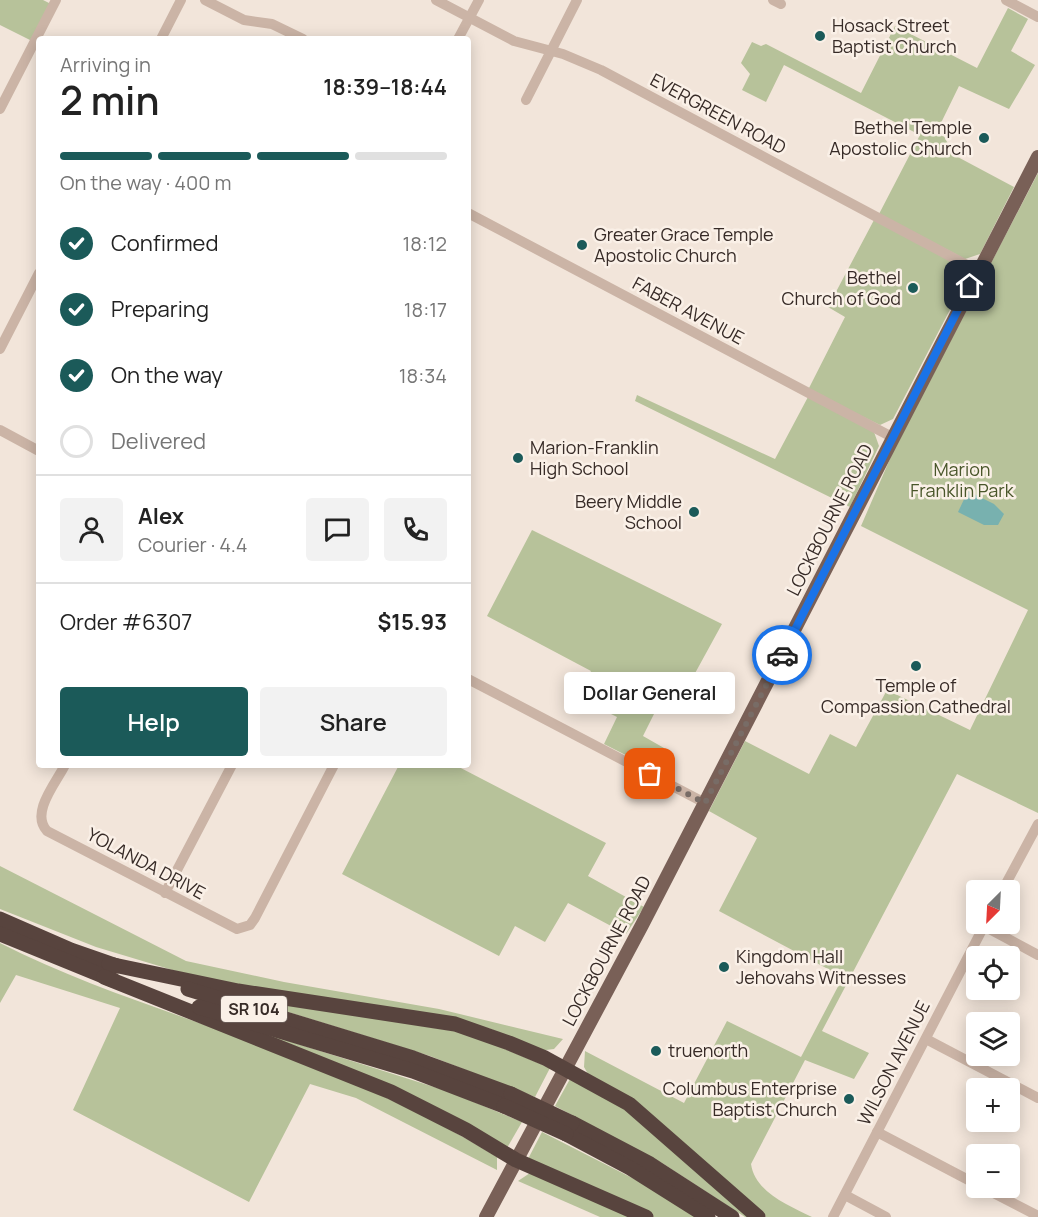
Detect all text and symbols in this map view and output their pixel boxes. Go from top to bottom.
place label: Hosack Street Baptist Church [832,13,957,58]
marker: Hosack Street Baptist Church [813,29,827,43]
text: Arriving in [60,51,151,78]
street label: EVERGREEN ROAD [646,67,791,159]
text: 18:39–18:44 [323,72,447,102]
text: 2 min [60,73,159,127]
place label: Bethel Temple Apostolic Church [829,115,972,160]
marker: Bethel Temple Apostolic Church [977,131,991,145]
text: On the way · 400 m [60,169,231,196]
place label: Greater Grace Temple Apostolic Church [594,222,774,267]
icon: check [60,227,93,260]
text: Confirmed [111,228,219,258]
text: 18:12 [402,230,447,257]
marker: Greater Grace Temple Apostolic Church [575,238,589,252]
pin [944,260,995,311]
place label: Bethel Church of God [782,265,901,310]
icon: home [953,269,986,302]
street label: FABER AVENUE [629,271,748,350]
marker: Bethel Church of God [906,281,920,295]
icon: check [60,293,93,326]
text: Preparing [111,294,209,324]
text: 18:17 [404,296,447,323]
icon: check [60,359,93,392]
text: On the way [111,360,223,390]
text: 18:34 [399,362,447,389]
text: Delivered [111,426,206,456]
place label: Marion-Franklin High School [530,435,659,480]
street label: LOCKBOURNE ROAD [780,440,878,599]
marker: Marion-Franklin High School [511,451,525,465]
park label: Marion Franklin Park [910,457,1015,502]
place label: Beery Middle School [575,489,682,534]
button: person [60,498,123,561]
button: chat [306,498,369,561]
button: phone [384,498,447,561]
text: Alex [138,501,184,531]
marker: Beery Middle School [687,505,701,519]
text: Courier · 4.4 [138,531,248,558]
text: Order #6307 [60,607,192,637]
text: $15.93 [378,607,447,637]
courier [752,625,812,685]
icon: car [766,639,799,672]
marker: Temple of Compassion Cathedral [909,659,923,673]
callout: Dollar General [564,672,736,714]
place label: Temple of Compassion Cathedral [821,673,1011,718]
text: Dollar General [583,679,717,706]
button: Help [60,687,248,756]
button: Share [260,687,447,756]
pin [624,748,675,799]
icon: bag [633,757,666,790]
street label: YOLANDA DRIVE [83,822,210,904]
street label: LOCKBOURNE ROAD [556,871,656,1030]
north arrow [966,880,1020,934]
map controls [966,880,1020,1198]
place label: Kingdom Hall Jehovahs Witnesses [736,944,906,989]
button: locate [966,946,1020,1000]
marker: Kingdom Hall Jehovahs Witnesses [717,960,731,974]
road number: SR 104 [221,996,287,1022]
street label: WILSON AVENUE [851,996,935,1129]
button: layers [966,1012,1020,1066]
place label: truenorth [668,1038,748,1062]
marker: truenorth [649,1044,663,1058]
place label: Columbus Enterprise Baptist Church [663,1076,837,1121]
button: + [966,1078,1020,1132]
marker: Columbus Enterprise Baptist Church [842,1092,856,1106]
button: − [966,1144,1020,1198]

